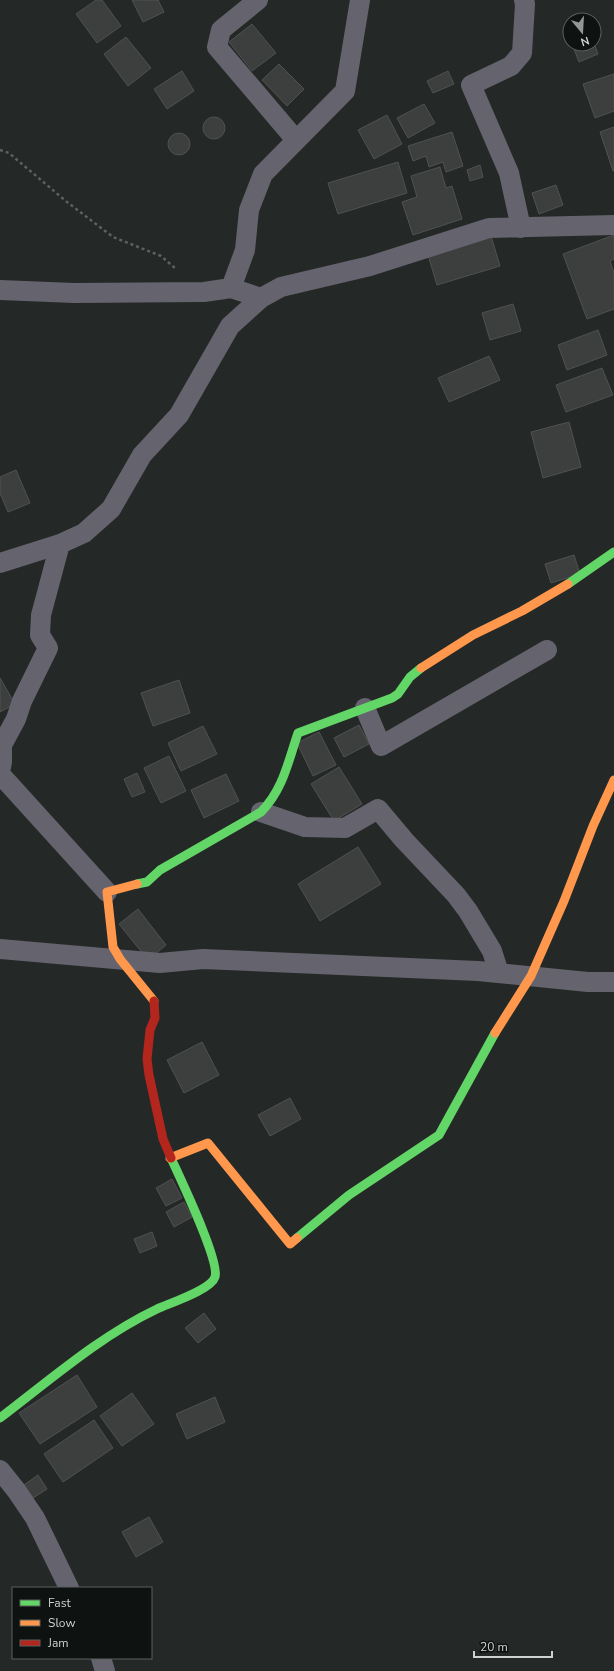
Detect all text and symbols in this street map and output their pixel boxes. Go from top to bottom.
north arrow [562,12,602,52]
text: N [579,33,591,49]
legend [12,1587,152,1659]
text: Fast [48,1595,71,1611]
text: Slow [48,1615,76,1631]
scale bar [474,1633,552,1659]
text: Jam [47,1635,69,1651]
text: 20 m [480,1639,508,1655]

